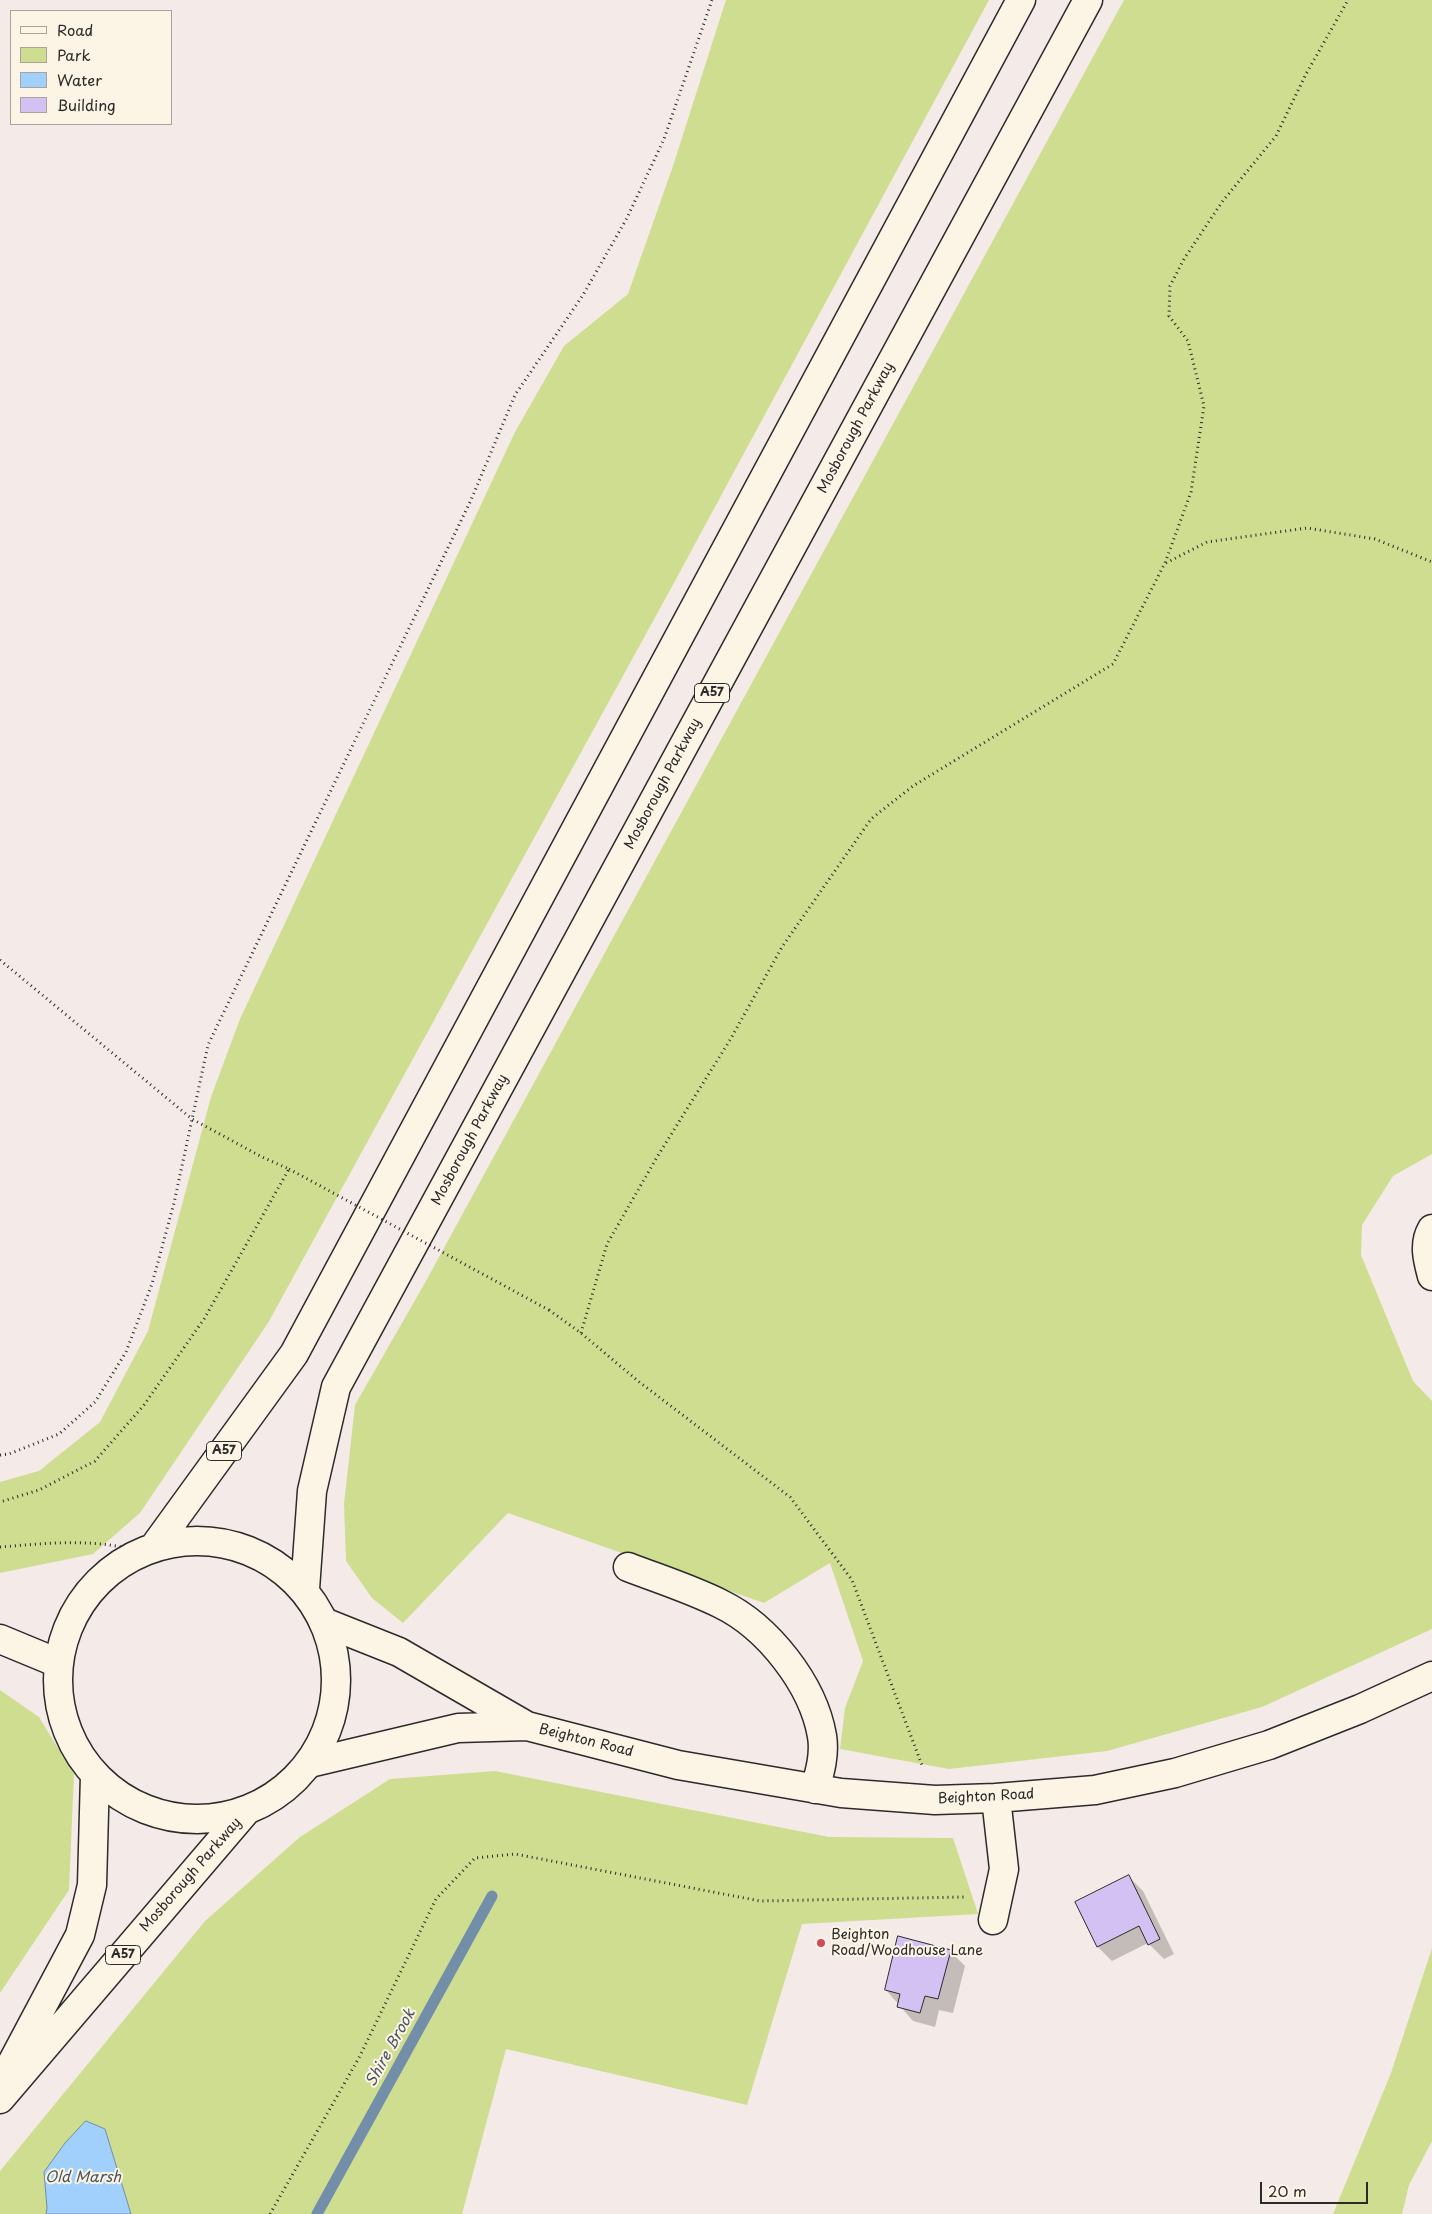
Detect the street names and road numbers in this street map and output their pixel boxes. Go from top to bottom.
street label: Mosborough Parkway [814,360,898,496]
road number: A57 [694,684,730,702]
street label: Mosborough Parkway [621,716,705,852]
street label: Mosborough Parkway [428,1072,512,1208]
road number: A57 [206,1442,242,1460]
street label: Beighton Road [537,1721,635,1761]
street label: Beighton Road [937,1786,1035,1808]
street label: Mosborough Parkway [137,1814,245,1936]
road number: A57 [106,1946,140,1964]

